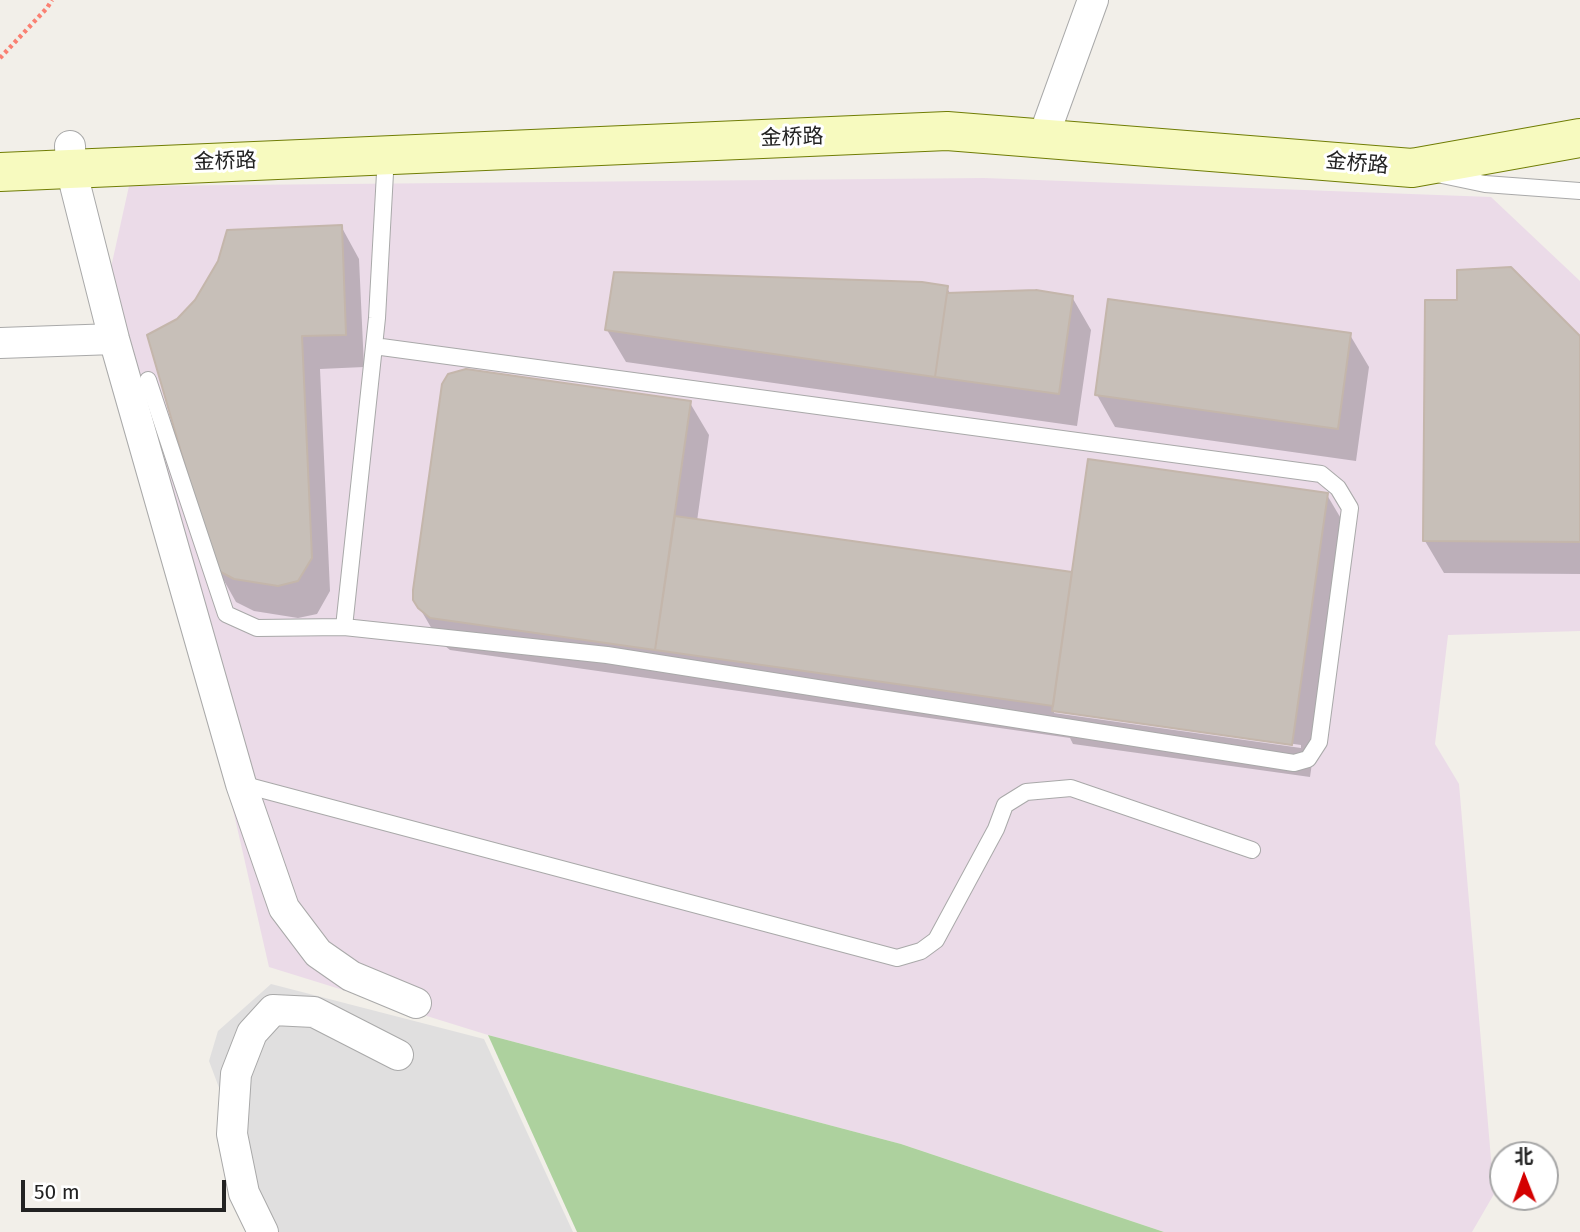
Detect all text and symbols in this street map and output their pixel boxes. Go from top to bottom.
street label: 金桥路 [760,124,824,152]
street label: 金桥路 [193,148,257,176]
street label: 金桥路 [1325,149,1389,179]
north arrow [1489,1141,1559,1211]
text: 北 [1514,1145,1533,1168]
scale bar [24,1166,229,1210]
text: 50 m [34,1179,80,1205]

